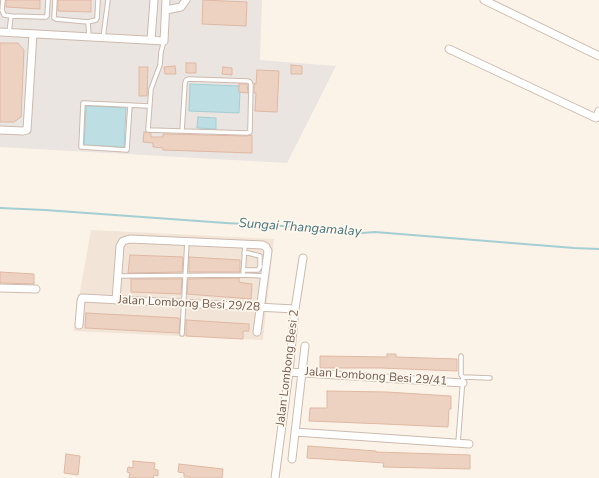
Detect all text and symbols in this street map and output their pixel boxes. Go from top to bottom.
water label: Sungai Thangamalay [238,216,362,240]
street label: Jalan Lombong Besi 29/28 [118,293,260,315]
street label: Jalan Lombong Besi 2 [274,309,302,427]
street label: Jalan Lombong Besi 29/41 [304,365,448,389]

